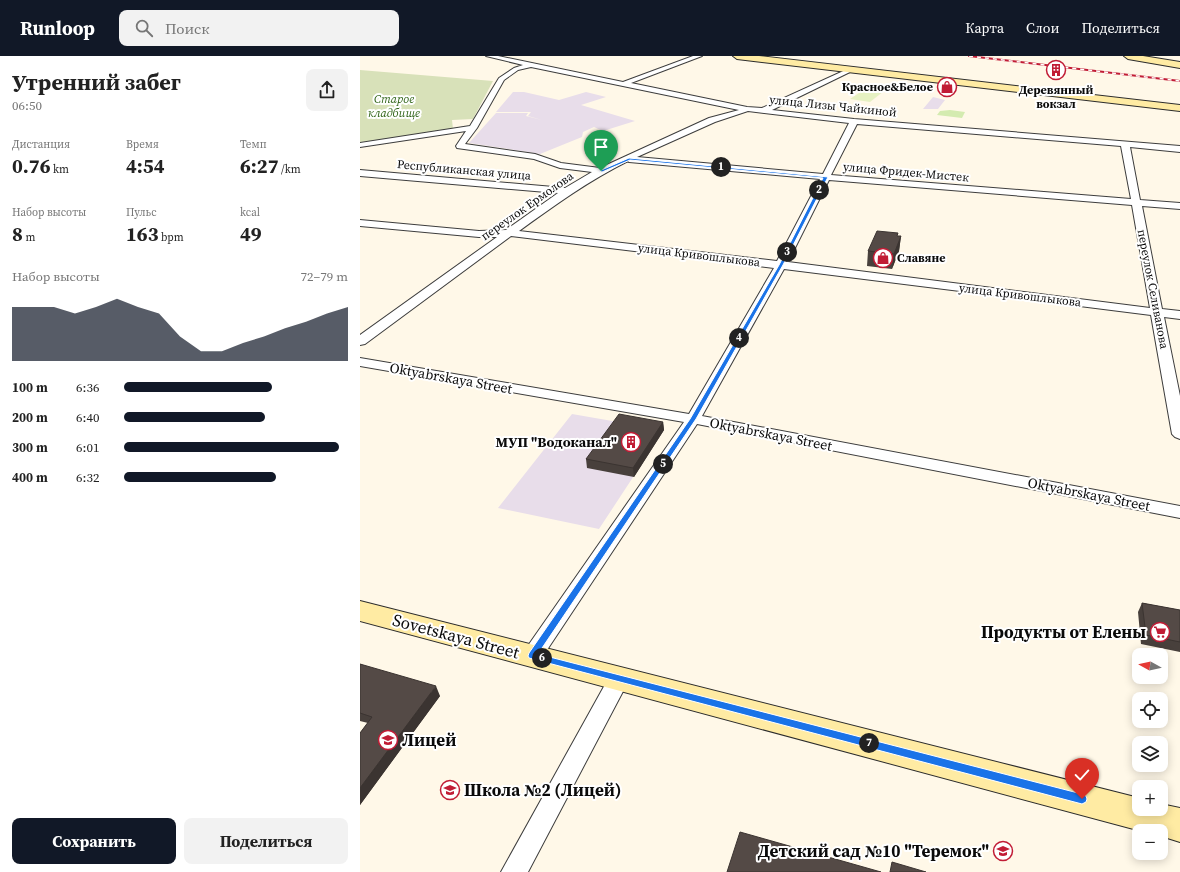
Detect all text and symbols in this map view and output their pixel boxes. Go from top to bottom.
search box [119,10,399,46]
text: Runloop [20,15,95,41]
icon: search [133,17,155,39]
text: Поиск [165,18,210,39]
text: Карта [965,18,1004,38]
text: Слои [1026,18,1060,38]
text: Поделиться [1082,18,1160,38]
building icon: Деревянный вокзал [1045,59,1067,81]
text: Утренний забег [12,67,181,97]
button: share [306,69,348,111]
shop icon: Красное&Белое [936,76,958,98]
place label: Красное&Белое [842,79,933,95]
place label: Деревянный вокзал [1019,82,1093,112]
park label: Старое кладбище [368,91,420,121]
street label: улица Лизы Чайкиной [769,91,898,121]
text: 06:50 [12,97,42,114]
pin [584,130,618,171]
icon: arrive [590,136,612,158]
text: Дистанция [12,137,70,152]
text: Время [126,137,159,152]
text: Темп [240,137,267,152]
text: 0.76 [12,152,51,180]
text: 4:54 [126,152,165,180]
text: 6:27 [240,152,279,180]
street label: Республиканская улица [396,156,533,184]
pin: 1 [711,157,731,177]
text: 1 [718,159,724,174]
street label: улица Фридек-Мистек [842,159,970,185]
text: km [51,162,69,177]
text: /km [279,162,301,177]
street label: переулок Ермолова [478,168,577,244]
pin: 2 [809,180,829,200]
text: 2 [816,182,822,197]
text: Набор высоты [12,205,86,220]
text: Пульс [126,205,157,220]
text: kcal [240,205,260,220]
text: 8 [12,220,23,248]
text: 163 [126,220,159,248]
text: 49 [240,220,262,248]
street label: переулок Селиванова [1134,228,1173,351]
text: m [23,230,35,245]
text: bpm [159,230,184,245]
street label: улица Кривошлыкова [637,240,762,271]
pin: 3 [777,242,797,262]
text: 3 [784,244,790,259]
shop icon: Славяне [872,247,894,269]
place label: Славяне [897,250,945,266]
text: Набор высоты [12,268,100,285]
text: 72–79 m [301,268,348,285]
street label: улица Кривошлыкова [958,280,1083,311]
pin: 4 [729,328,749,348]
text: 4 [736,330,742,345]
street label: Oktyabrskaya Street [388,357,514,399]
text: 100 m [12,379,48,396]
text: 6:36 [76,379,99,396]
text: 200 m [12,409,48,426]
text: 6:40 [76,409,99,426]
street label: Oktyabrskaya Street [708,412,834,456]
building icon: МУП "Водоканал" [620,431,642,453]
place label: МУП "Водоканал" [496,432,617,452]
text: 300 m [12,439,48,456]
text: 6:01 [76,439,99,456]
pin: 5 [653,454,673,474]
text: 5 [660,456,666,471]
text: 400 m [12,469,48,486]
text: 6:32 [76,469,99,486]
street label: Oktyabrskaya Street [1026,472,1152,516]
street label: Sovetskaya Street [390,608,523,665]
place label: Продукты от Елены [981,620,1146,644]
supermarket icon: Продукты от Елены [1149,621,1171,643]
pin: 6 [532,648,552,668]
north arrow [1132,648,1168,684]
map controls [1132,648,1168,860]
text: 6 [539,650,545,665]
button: locate [1132,692,1168,728]
place label: Лицей [402,728,456,752]
school or university icon: Лицей [377,729,399,751]
pin: 7 [859,733,879,753]
text: 7 [866,735,872,750]
button: layers [1132,736,1168,772]
pin [1065,758,1099,799]
icon: check [1071,764,1093,786]
place label: Школа №2 (Лицей) [464,778,621,802]
school or university icon: Школа №2 (Лицей) [439,779,461,801]
button: + [1132,780,1168,816]
button: Сохранить [12,818,176,864]
button: Поделиться [184,818,348,864]
button: − [1132,824,1168,860]
place label: Детский сад №10 "Теремок" [758,839,989,863]
school or university icon: Детский сад №10 "Теремок" [992,840,1014,862]

